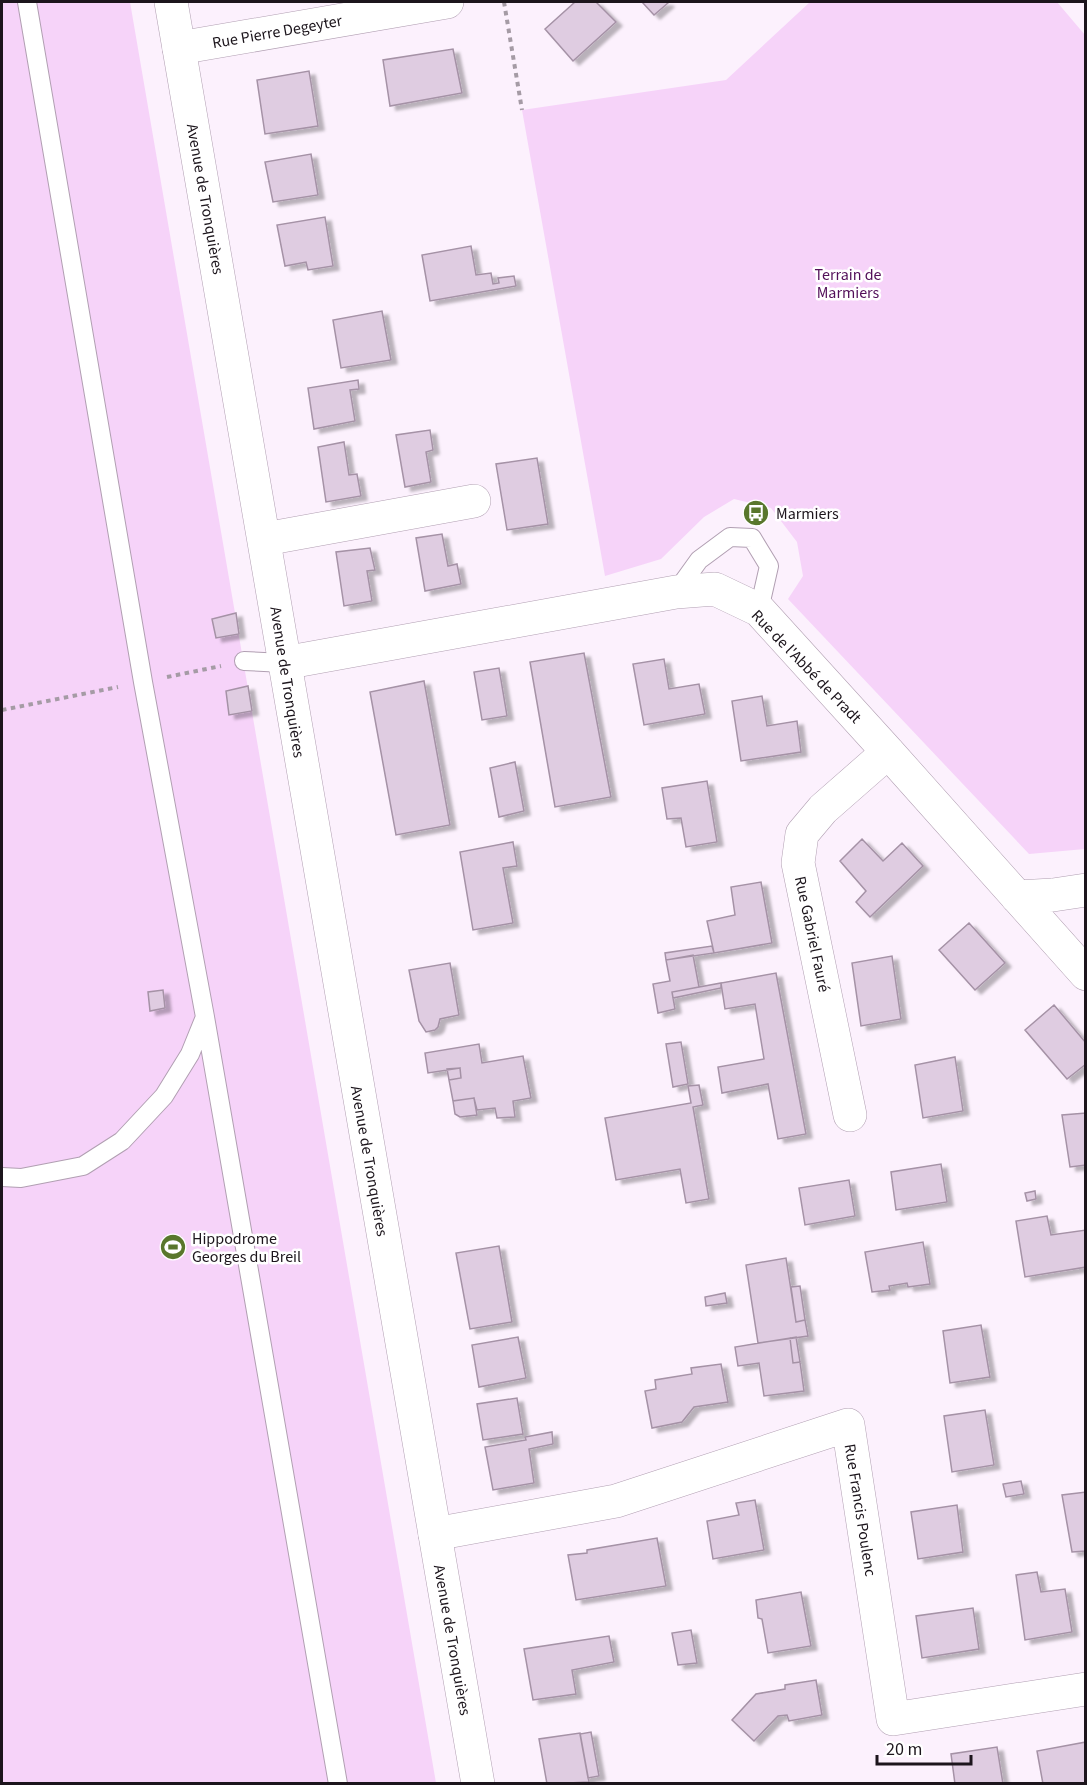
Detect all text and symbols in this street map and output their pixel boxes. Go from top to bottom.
street label: Rue Pierre Degeyter [210,10,344,54]
street label: Avenue de Tronquières [181,122,229,277]
park label: Terrain de Marmiers [815,264,882,304]
bus stop icon: Marmiers [741,498,771,528]
place label: Marmiers [776,503,839,525]
street label: Avenue de Tronquières [264,605,310,760]
street label: Rue de l'Abbé de Pradt [746,605,867,729]
street label: Rue Gabriel Fauré [789,874,835,994]
street label: Avenue de Tronquières [345,1084,393,1239]
place label: Hippodrome Georges du Breil [192,1228,301,1268]
sports icon: Hippodrome Georges du Breil [158,1232,188,1262]
street label: Rue Francis Poulenc [839,1442,881,1578]
street label: Avenue de Tronquières [428,1563,476,1718]
scale bar [877,1728,972,1766]
text: 20 m [886,1737,922,1762]

